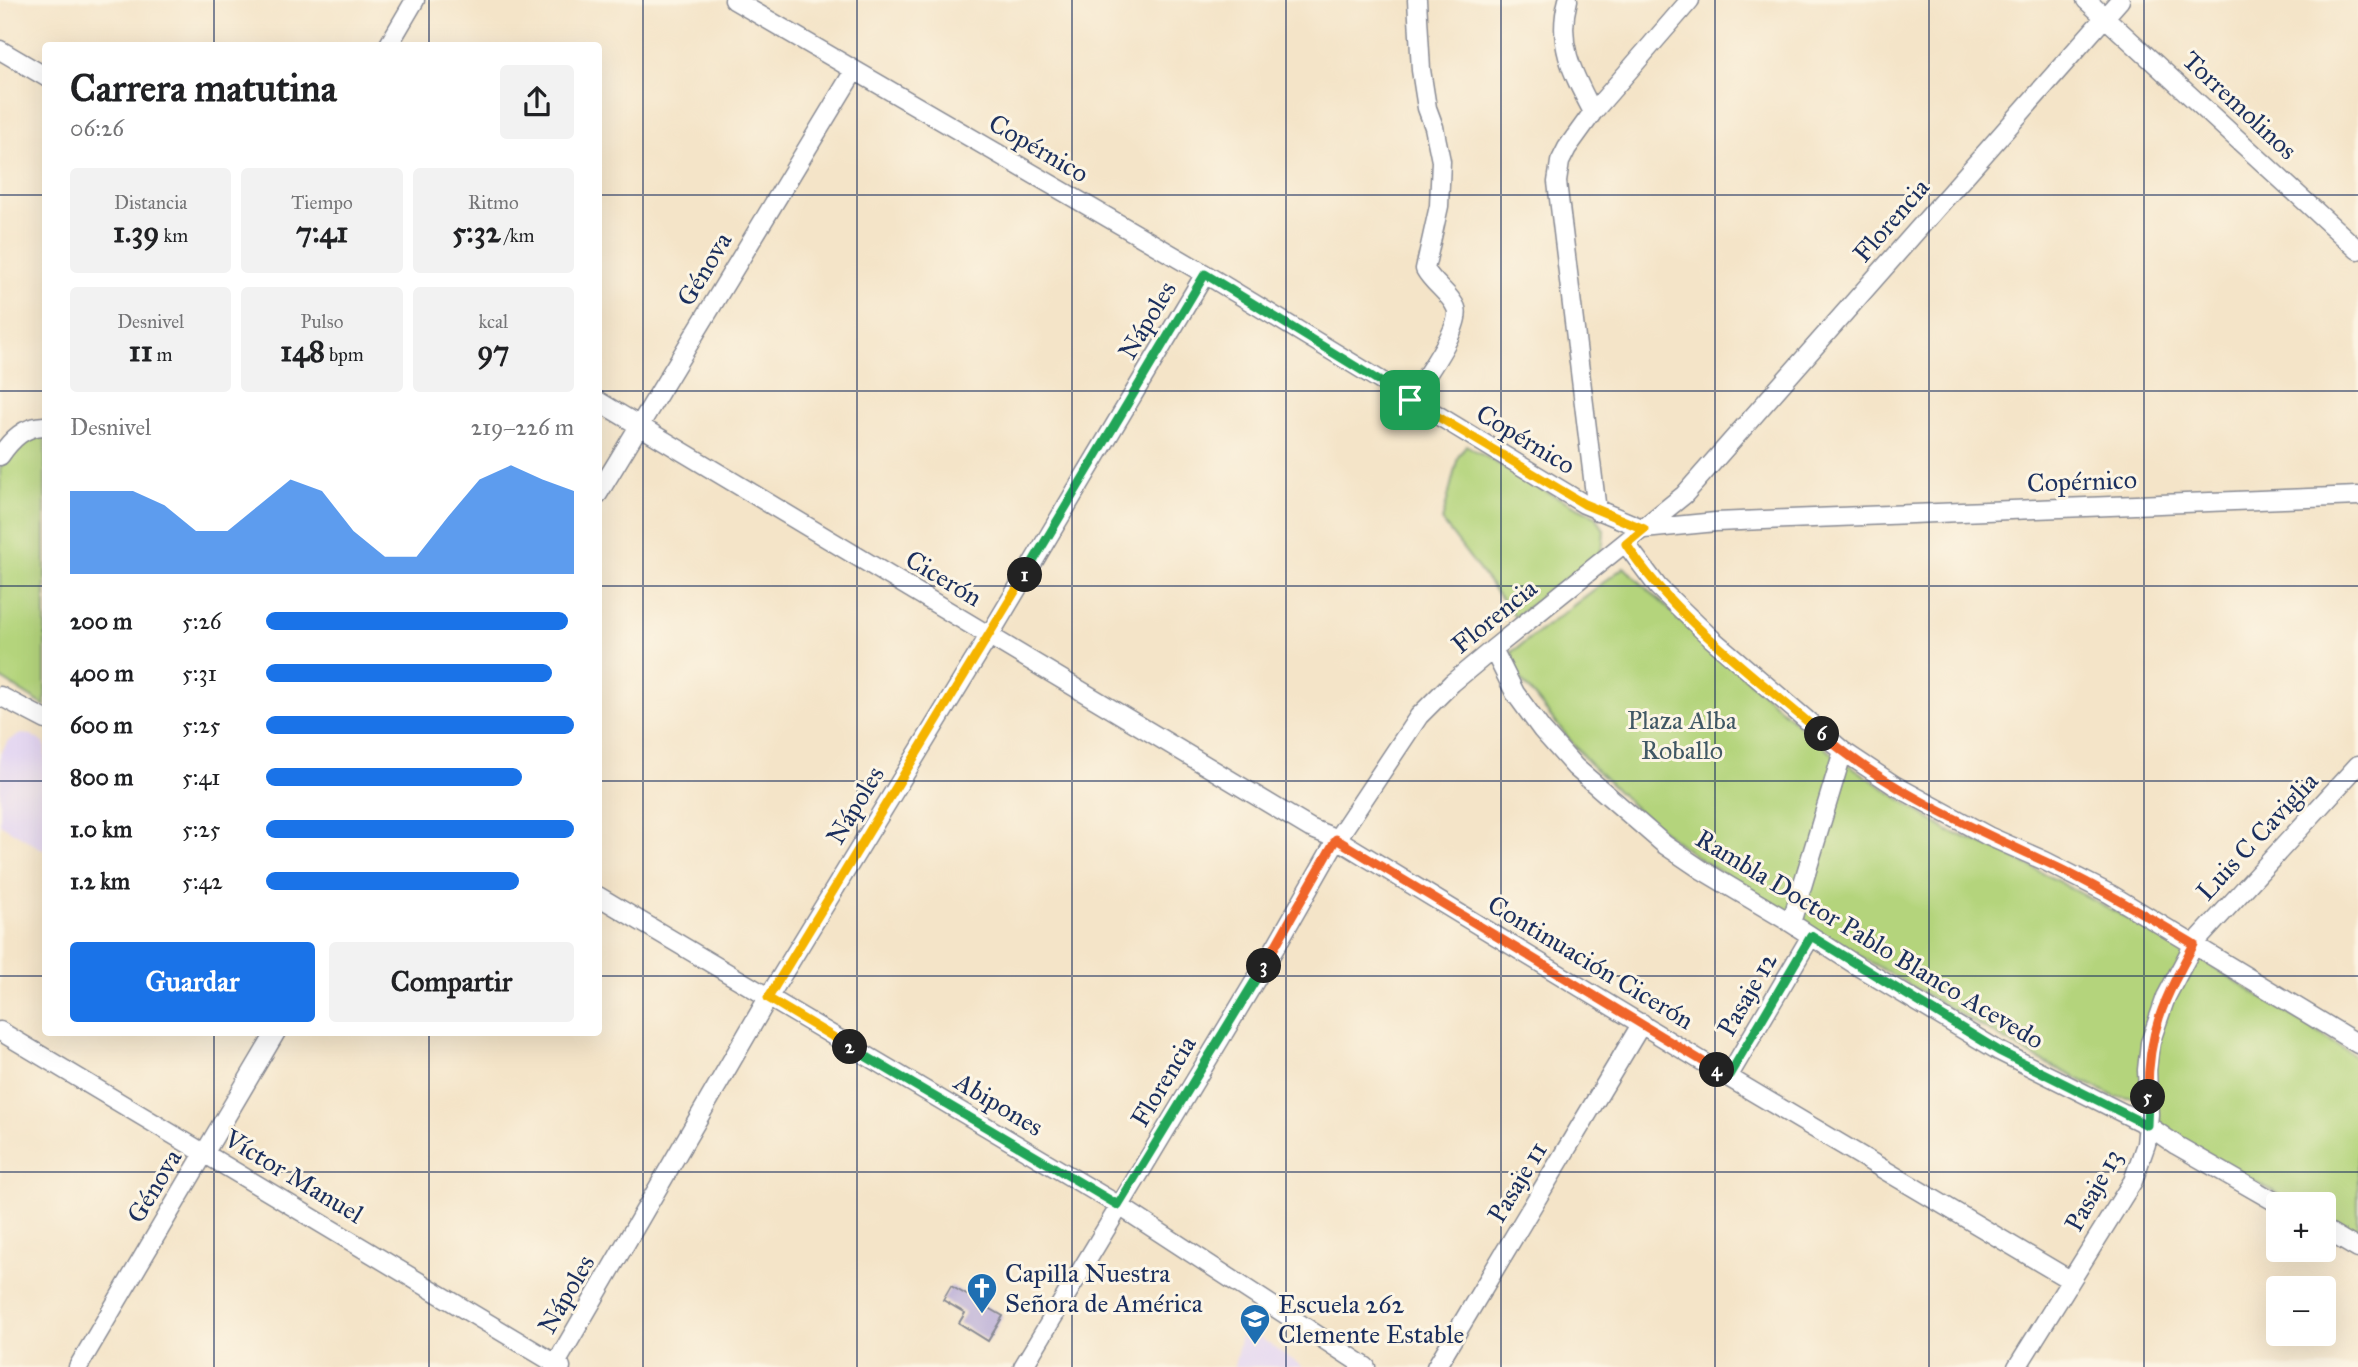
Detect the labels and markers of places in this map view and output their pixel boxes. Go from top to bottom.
pin [1380,370,1440,430]
pin: 1 [1007,558,1042,592]
pin: 6 [1804,716,1840,752]
pin: 3 [1246,948,1282,984]
pin: 2 [832,1030,868,1064]
pin: 4 [1700,1052,1734,1088]
pin: 5 [2130,1080,2166,1114]
place label: Capilla Nuestra Señora de América [1005,1257,1203,1319]
church icon: Capilla Nuestra Señora de América [965,1271,999,1315]
place label: Escuela 262 Clemente Estable [1278,1288,1464,1350]
school or university icon: Escuela 262 Clemente Estable [1238,1302,1272,1346]

